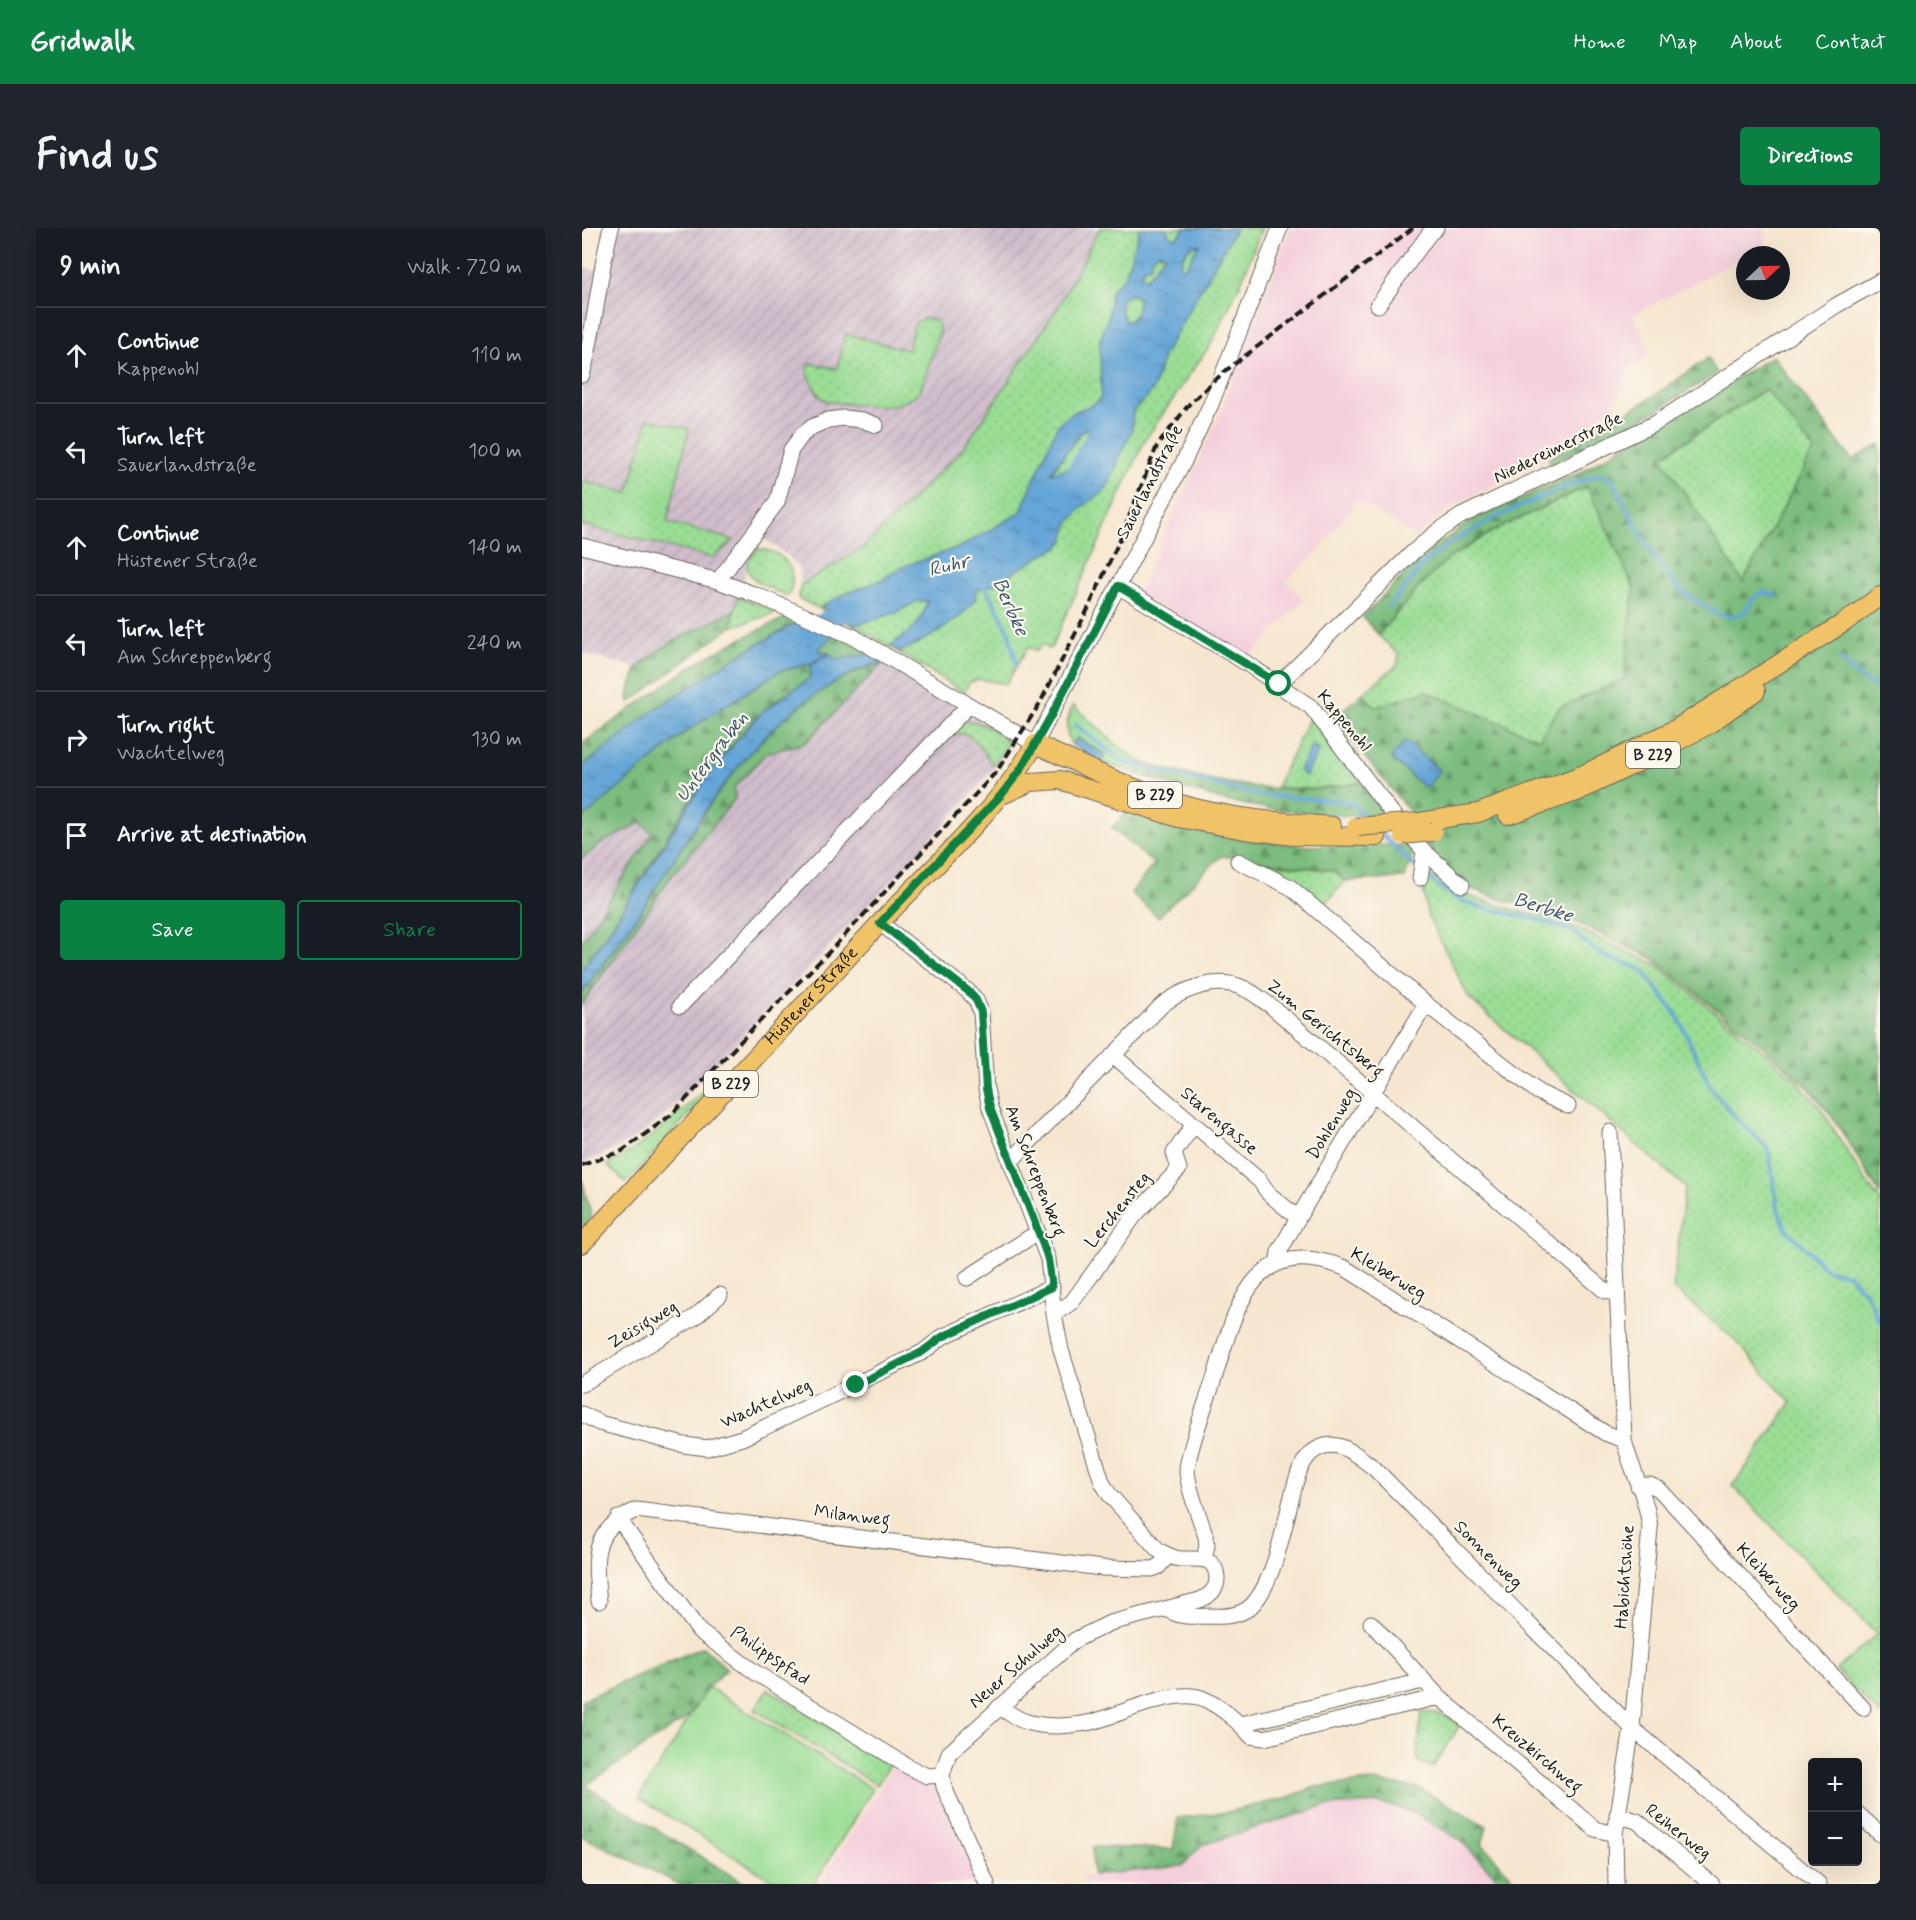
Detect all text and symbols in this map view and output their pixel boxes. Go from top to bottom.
text: Gridwalk [30,24,135,61]
text: Home [1574,28,1626,56]
text: Map [1659,28,1697,56]
text: About [1730,28,1782,56]
text: Contact [1815,28,1886,56]
button: Directions [1740,127,1880,185]
text: Find us [36,129,158,184]
north arrow [1736,246,1790,300]
text: 9 min [60,250,121,284]
text: Walk · 720 m [407,254,522,281]
text: Continue [117,328,199,356]
icon: ahead [60,339,93,372]
text: 110 m [471,342,522,369]
text: Kappenohl [117,356,199,383]
street label: Niedereimerstraße [1489,406,1627,490]
street label: Sauerlandstraße [1111,420,1189,543]
text: Turn left [117,424,205,452]
icon: left [60,435,93,468]
text: 100 m [468,438,522,465]
text: Sauerlandstraße [117,452,257,479]
text: Continue [117,520,199,548]
icon: ahead [60,531,93,564]
text: 140 m [468,534,522,561]
text: Hüstener Straße [117,548,258,575]
water label: Ruhr [926,548,975,584]
water label: Berbke [985,574,1035,641]
text: Turn left [117,616,205,644]
icon: left [60,627,93,660]
text: 240 m [467,630,522,657]
text: Am Schreppenberg [117,644,272,671]
route start [1265,670,1291,696]
street label: Kappenohl [1311,685,1377,757]
water label: Untergraben [669,706,755,808]
text: Turn right [117,712,215,740]
icon: right [60,723,93,756]
text: 130 m [471,726,522,753]
text: Wachtelweg [117,740,225,767]
road number: B 229 [1626,742,1680,768]
road number: B 229 [1128,782,1182,808]
icon: arrive [60,819,93,852]
text: Arrive at destination [117,821,307,849]
water label: Berbke [1510,886,1577,930]
button: Save [60,900,285,960]
button: Share [297,900,522,960]
street label: Hüstener Straße [760,941,864,1051]
street label: Zum Gerichtsberg [1260,974,1389,1085]
road number: B 229 [704,1071,758,1097]
street label: Starengasse [1174,1082,1263,1162]
street label: Dohlenweg [1301,1084,1364,1165]
street label: Am Schreppenberg [997,1102,1071,1241]
street label: Lerchensteg [1080,1167,1156,1253]
street label: Kleiberweg [1345,1242,1430,1307]
street label: Zeisigweg [604,1295,683,1357]
route end [842,1371,868,1397]
street label: Wachtelweg [717,1373,815,1435]
street label: Milanweg [812,1499,891,1535]
street label: Sonnenweg [1448,1515,1528,1595]
street label: Habichtshöhe [1609,1524,1641,1630]
street label: Kleiberweg [1730,1538,1806,1617]
street label: Neuer Schulweg [964,1620,1069,1715]
street label: Philippspfad [726,1621,814,1691]
street label: Kreuzkirchweg [1485,1709,1588,1801]
map controls [1808,1758,1862,1866]
button: + [1808,1758,1862,1812]
street label: Reiherweg [1640,1799,1716,1865]
button: − [1808,1812,1862,1866]

